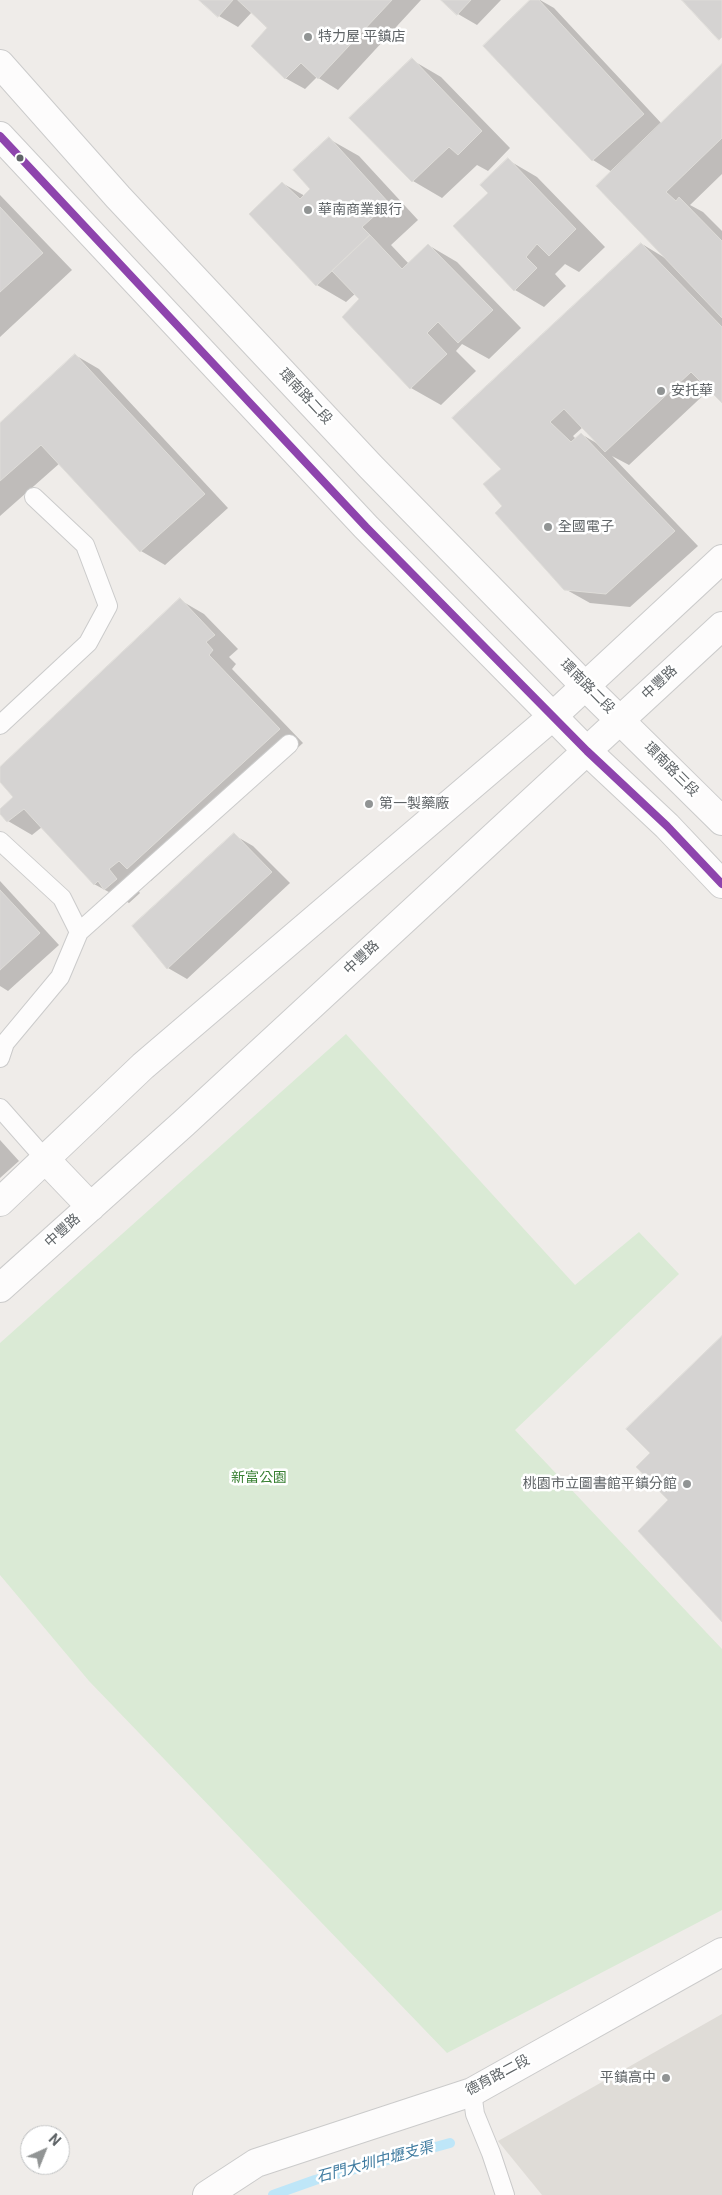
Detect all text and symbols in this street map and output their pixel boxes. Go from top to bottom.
place label: 特力屋 平鎮店 [318,29,405,45]
marker: 特力屋 平鎮店 [302,31,314,43]
unlabelled marker [15,153,25,163]
place label: 華南商業銀行 [318,202,402,218]
marker: 華南商業銀行 [302,204,314,216]
street label: 環南路二段 [275,366,335,428]
place label: 安托華 [671,383,713,399]
marker: 安托華 [655,385,667,397]
place label: 全國電子 [558,519,614,535]
marker: 全國電子 [542,521,554,533]
street label: 環南路二段 [556,656,618,718]
street label: 中豐路 [639,663,681,703]
street label: 環南路三段 [640,739,702,801]
place label: 第一製藥廠 [379,796,449,812]
marker: 第一製藥廠 [363,798,375,810]
street label: 中豐路 [341,938,383,978]
street label: 中豐路 [42,1211,84,1251]
park label: 新富公園 [231,1470,287,1486]
place label: 桃園市立圖書館平鎮分館 [523,1476,677,1492]
marker: 桃園市立圖書館平鎮分館 [681,1478,693,1490]
street label: 德育路二段 [463,2052,533,2100]
place label: 平鎮高中 [600,2070,656,2086]
marker: 平鎮高中 [660,2072,672,2084]
north arrow [20,2125,70,2175]
text: N [46,2131,64,2149]
water label: 石門大圳中壢支渠 [315,2139,435,2187]

